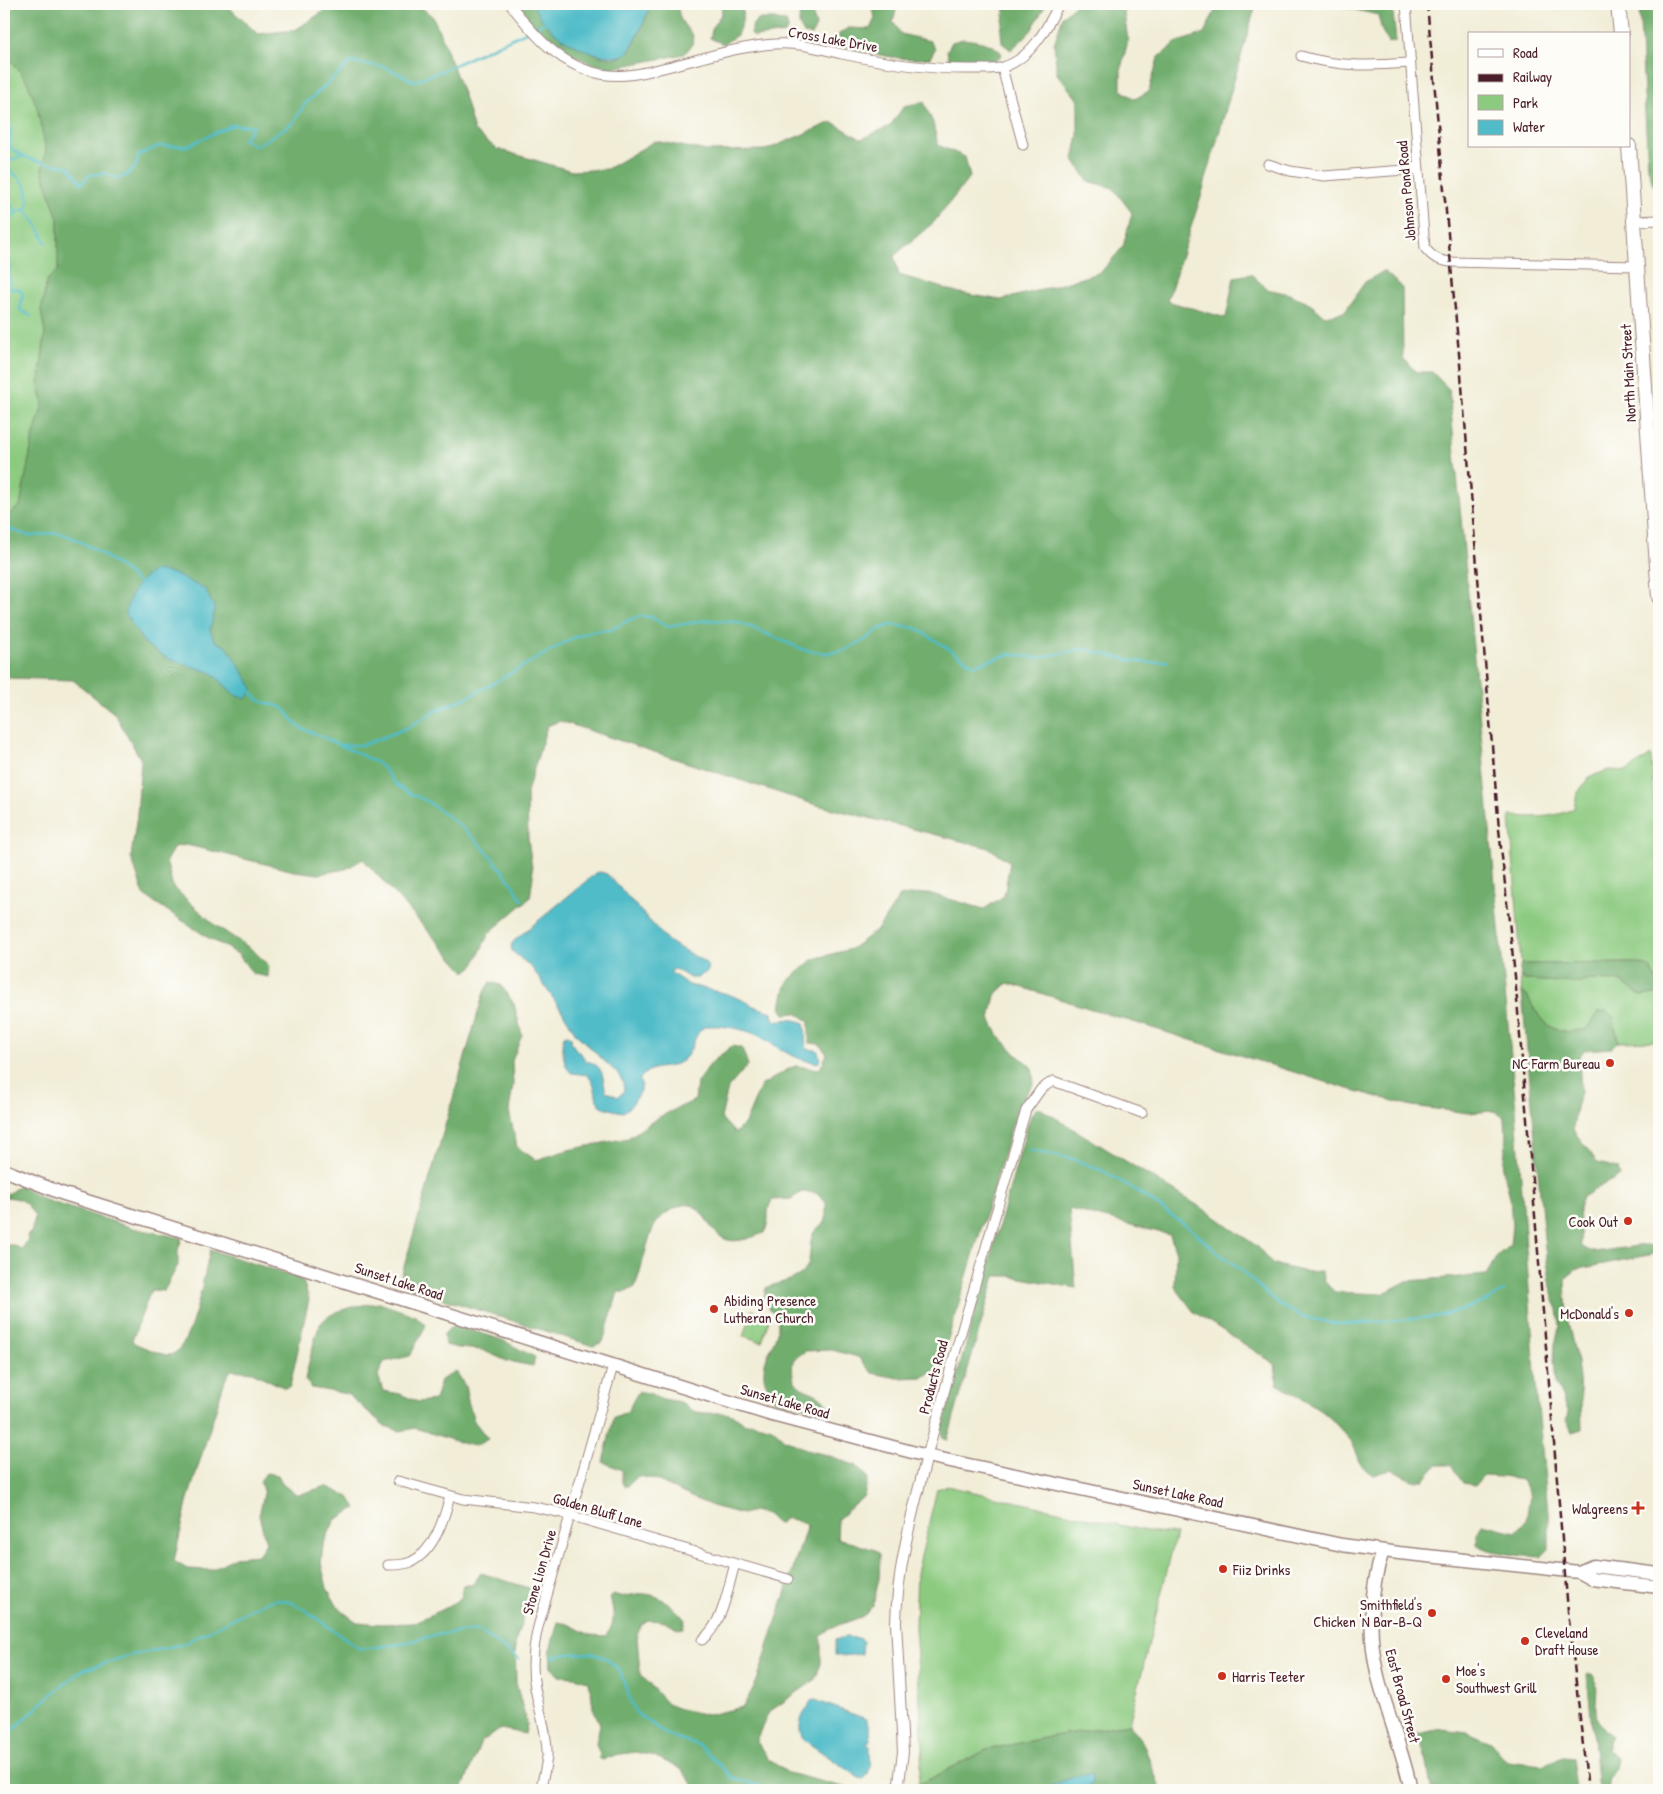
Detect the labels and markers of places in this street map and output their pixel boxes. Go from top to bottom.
place label: NC Farm Bureau [1512,1053,1600,1074]
marker: NC Farm Bureau [1604,1057,1616,1069]
place label: Cook Out [1569,1211,1619,1232]
marker: Cook Out [1622,1215,1634,1227]
place label: Abiding Presence Lutheran Church [724,1290,816,1328]
marker: Abiding Presence Lutheran Church [708,1303,720,1315]
place label: McDonald's [1560,1303,1619,1324]
marker: McDonald's [1623,1307,1635,1319]
place label: Walgreens [1572,1498,1628,1519]
marker: Walgreens [1632,1502,1644,1514]
place label: Fiiz Drinks [1232,1559,1290,1580]
marker: Fiiz Drinks [1217,1563,1229,1575]
place label: Smithfield's Chicken 'N Bar-B-Q [1313,1594,1422,1632]
marker: Smithfield's Chicken 'N Bar-B-Q [1426,1607,1438,1619]
place label: Cleveland Draft House [1535,1622,1599,1660]
marker: Cleveland Draft House [1519,1635,1531,1647]
place label: Moe's Southwest Grill [1456,1660,1537,1698]
place label: Harris Teeter [1232,1666,1305,1687]
marker: Harris Teeter [1216,1670,1228,1682]
marker: Moe's Southwest Grill [1440,1673,1452,1685]

